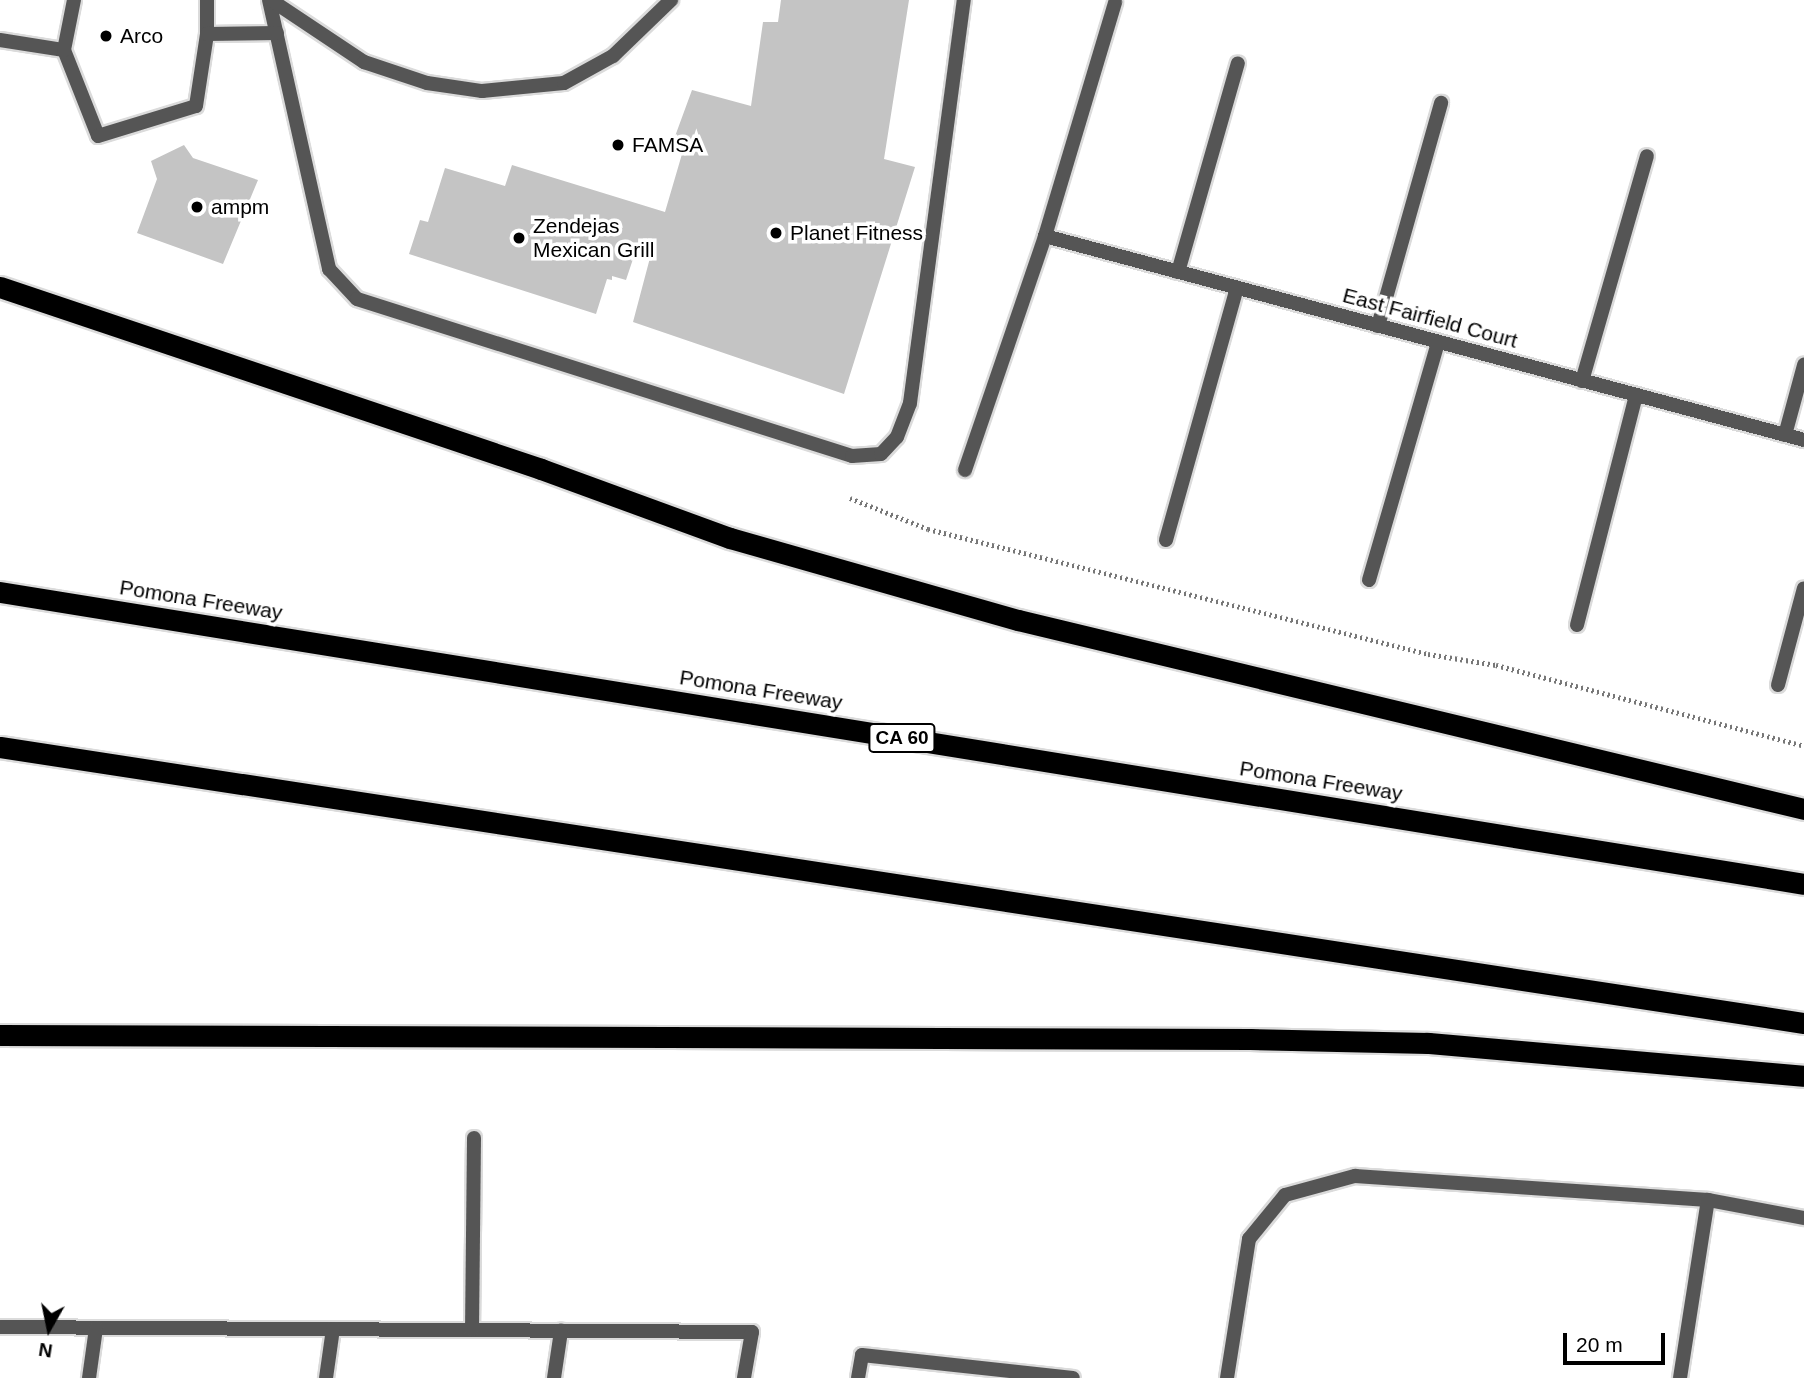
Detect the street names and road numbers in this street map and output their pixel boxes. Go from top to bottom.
street label: East Fairfield Court [1340,283,1520,353]
street label: Pomona Freeway [118,575,284,625]
street label: Pomona Freeway [678,665,844,715]
road number: CA 60 [867,722,937,754]
street label: Pomona Freeway [1238,756,1404,806]

